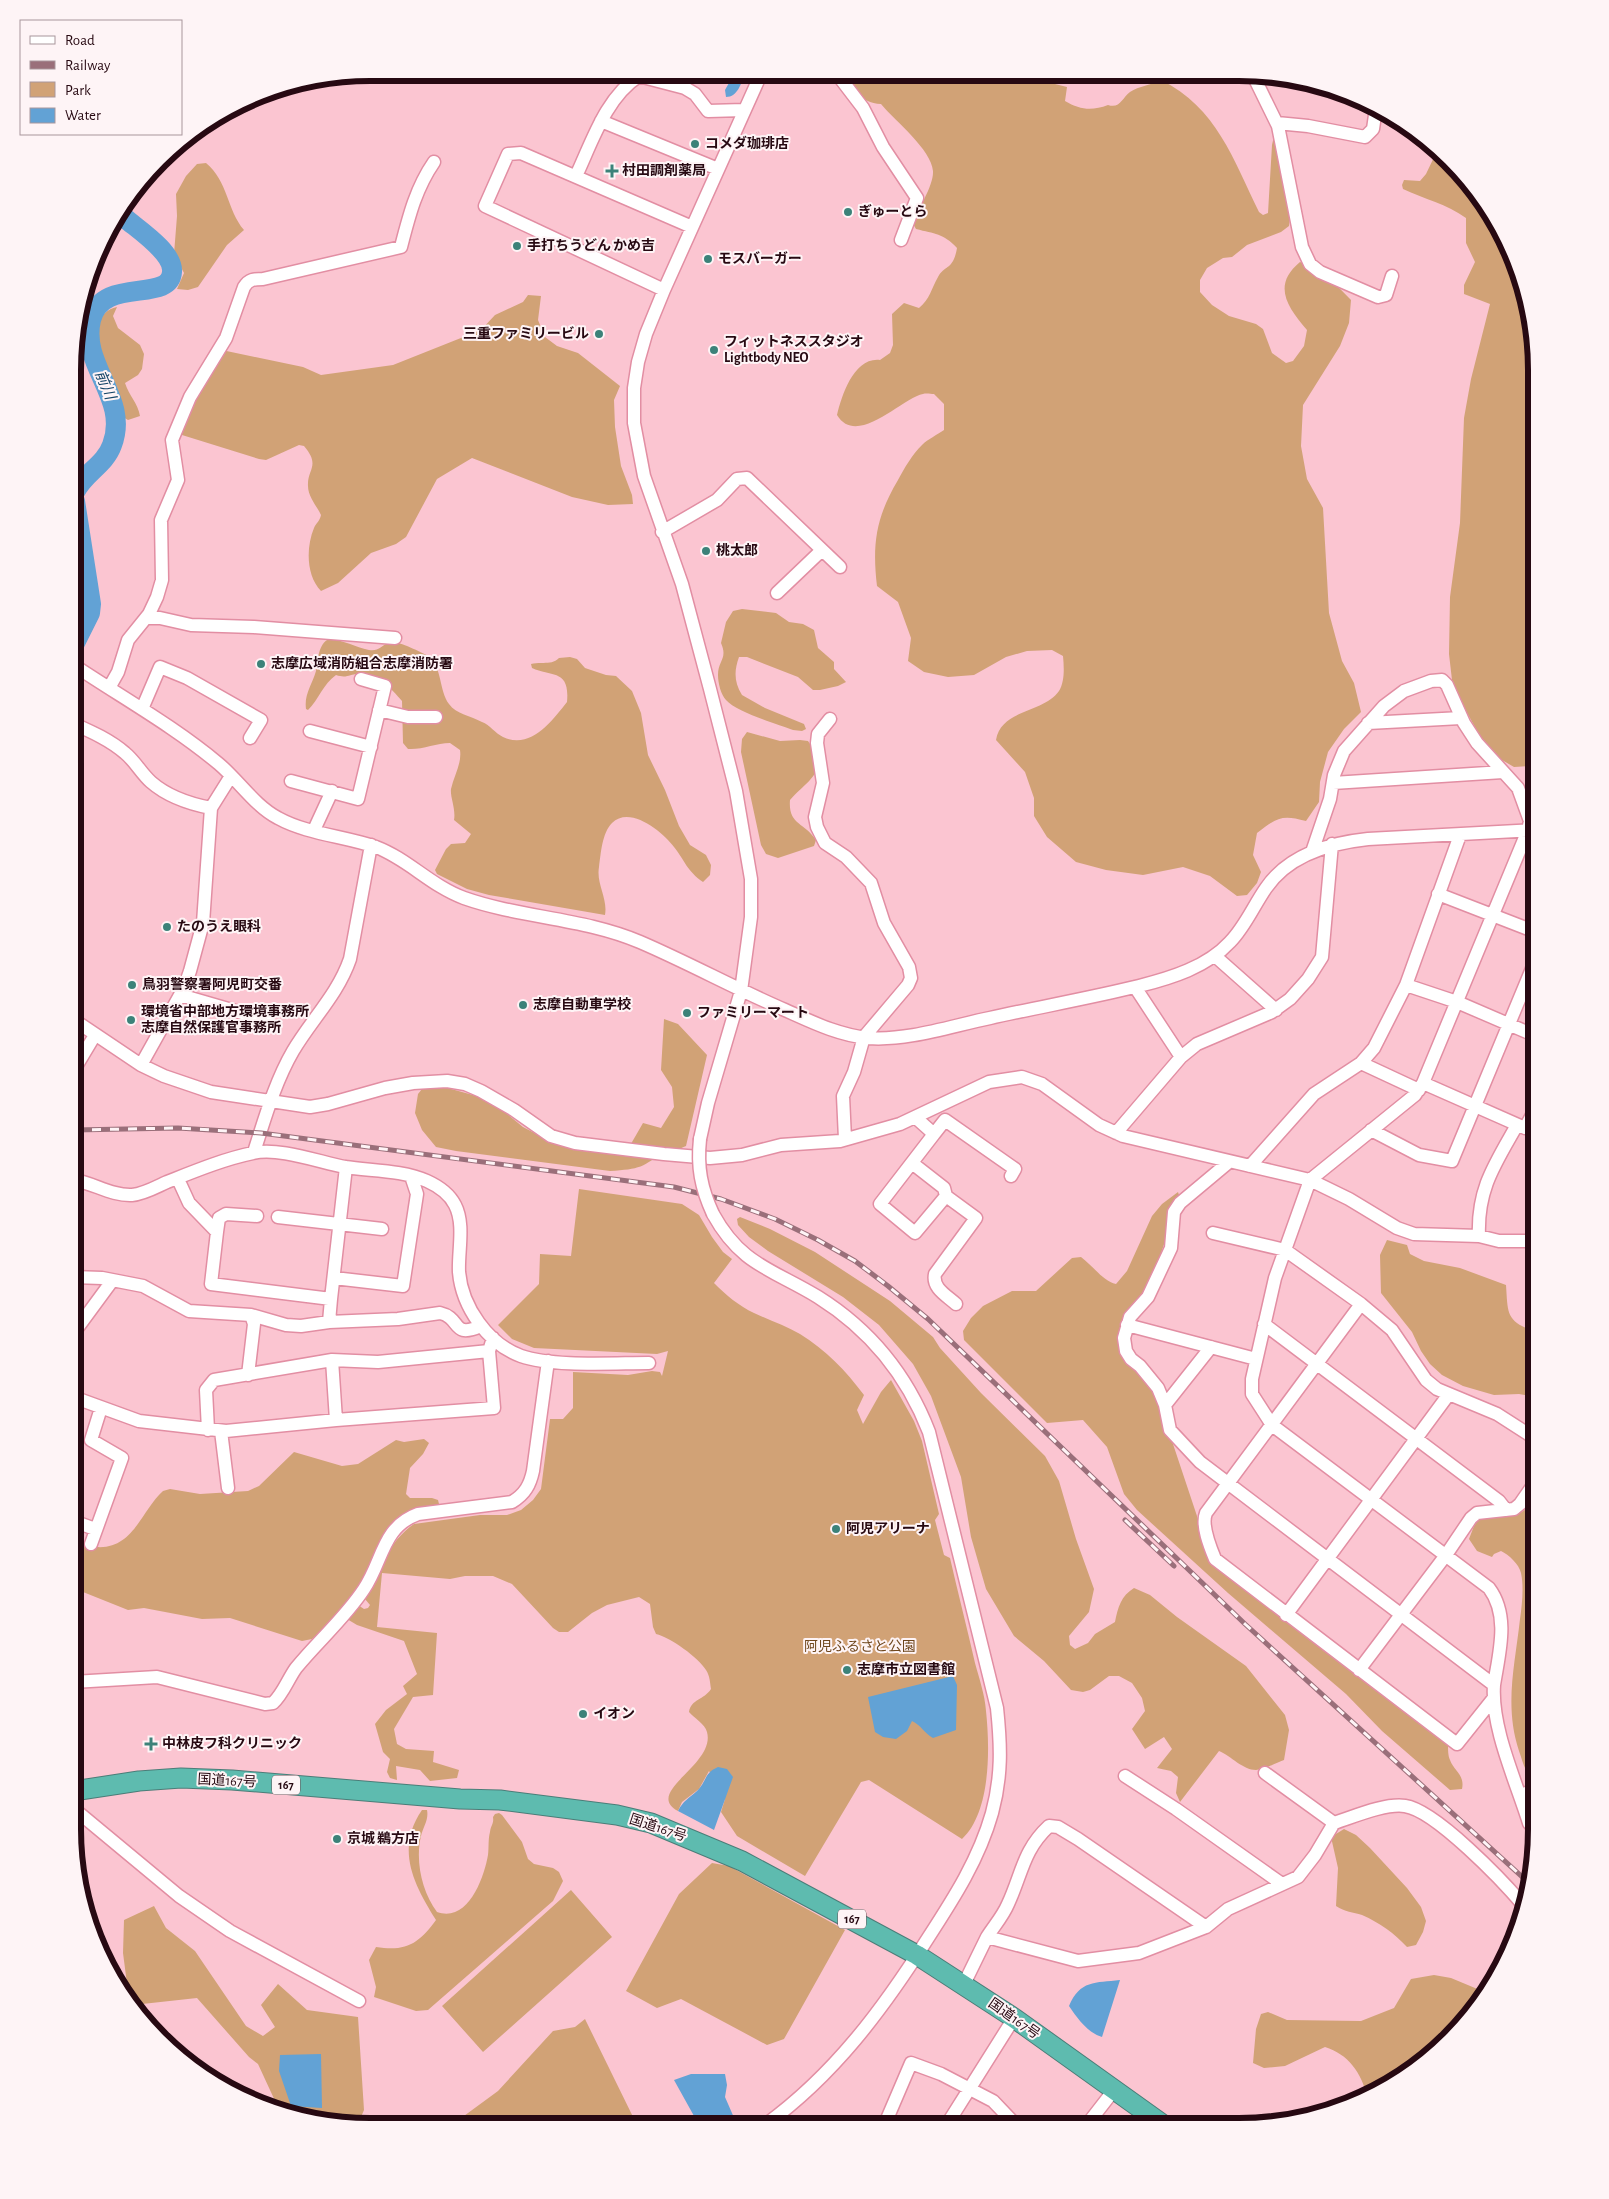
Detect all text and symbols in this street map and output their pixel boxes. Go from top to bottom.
legend [20,20,182,135]
text: Road [65,33,95,48]
text: Railway [65,58,111,73]
text: Park [65,83,91,98]
text: Water [65,108,101,123]
place label: コメダ珈琲店 [705,135,789,151]
marker: コメダ珈琲店 [689,138,701,150]
place label: 村田調剤薬局 [622,162,706,178]
marker: 村田調剤薬局 [606,165,618,177]
place label: ぎゅーとら [858,204,928,219]
marker: ぎゅーとら [842,206,854,218]
place label: 手打ちうどん かめ吉 [527,238,655,253]
marker: 手打ちうどん かめ吉 [511,240,523,252]
place label: モスバーガー [718,251,802,266]
marker: モスバーガー [702,253,714,265]
place label: 三重ファミリービル [463,326,589,341]
marker: 三重ファミリービル [593,328,605,340]
place label: フィットネススタジオ Lightbody NEO [724,334,864,365]
marker: フィットネススタジオ Lightbody NEO [708,344,720,356]
water label: 前川 [92,368,119,404]
place label: 桃太郎 [716,543,758,558]
marker: 桃太郎 [700,545,712,557]
place label: 志摩広域消防組合志摩消防署 [271,656,453,671]
marker: 志摩広域消防組合志摩消防署 [255,658,267,670]
place label: たのうえ眼科 [177,919,261,934]
marker: たのうえ眼科 [161,921,173,933]
place label: 鳥羽警察署阿児町交番 [142,976,282,992]
marker: 鳥羽警察署阿児町交番 [126,979,138,991]
place label: 志摩自動車学校 [533,997,631,1012]
marker: 志摩自動車学校 [517,999,529,1011]
place label: 環境省中部地方環境事務所 志摩自然保護官事務所 [141,1004,309,1035]
place label: ファミリーマート [697,1006,809,1020]
marker: ファミリーマート [681,1007,693,1019]
marker: 環境省中部地方環境事務所 志摩自然保護官事務所 [125,1014,137,1026]
place label: 阿児アリーナ [846,1521,930,1536]
marker: 阿児アリーナ [830,1523,842,1535]
park label: 阿児ふるさと公園 [804,1639,916,1654]
place label: 志摩市立図書館 [857,1662,955,1677]
marker: 志摩市立図書館 [841,1664,853,1676]
place label: イオン [593,1706,635,1721]
marker: イオン [577,1708,589,1720]
place label: 中林皮フ科クリニック [162,1736,302,1751]
marker: 中林皮フ科クリニック [144,1737,158,1751]
street label: 国道167号 [197,1771,257,1790]
road number: 167 [272,1776,300,1794]
street label: 国道167号 [628,1811,689,1844]
place label: 京城 鵜方店 [347,1830,419,1846]
marker: 京城 鵜方店 [331,1833,343,1845]
road number: 167 [838,1910,866,1928]
street label: 国道167号 [986,1995,1043,2042]

